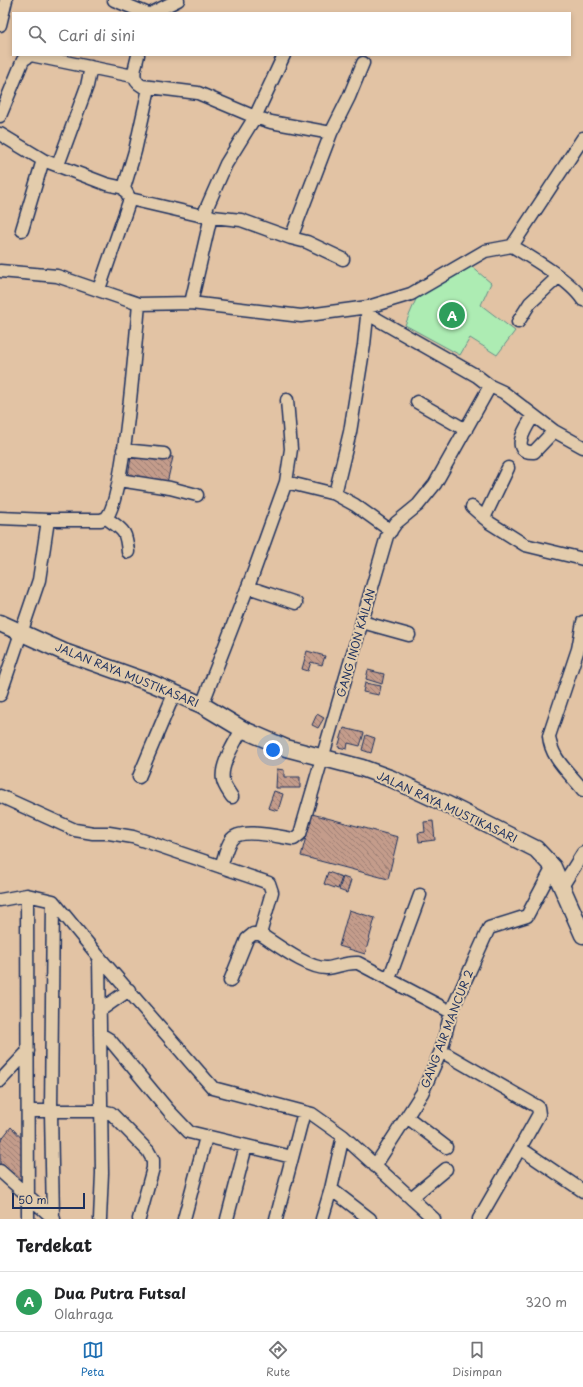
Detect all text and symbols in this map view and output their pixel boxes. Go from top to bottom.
search box [12,12,571,56]
icon: search [26,23,48,45]
text: Cari di sini [58,23,135,46]
pin: A [439,300,465,330]
street label: GANG INON KAILAN [332,587,379,699]
street label: JALAN RAYA MUSTIKASARI [53,638,202,711]
your location [263,740,283,760]
street label: JALAN RAYA MUSTIKASARI [374,766,520,847]
street label: GANG AIR MANCUR 2 [416,967,477,1091]
scale bar [12,1191,85,1210]
text: 50 m [18,1191,47,1208]
text: Terdekat [16,1232,92,1258]
text: Dua Putra Futsal [54,1281,186,1304]
text: A [24,1292,34,1311]
text: 320 m [525,1292,567,1311]
text: Olahraga [54,1304,113,1323]
tab: Peta [81,1339,104,1380]
tab: Rute [266,1339,290,1380]
tab: Disimpan [452,1339,502,1380]

